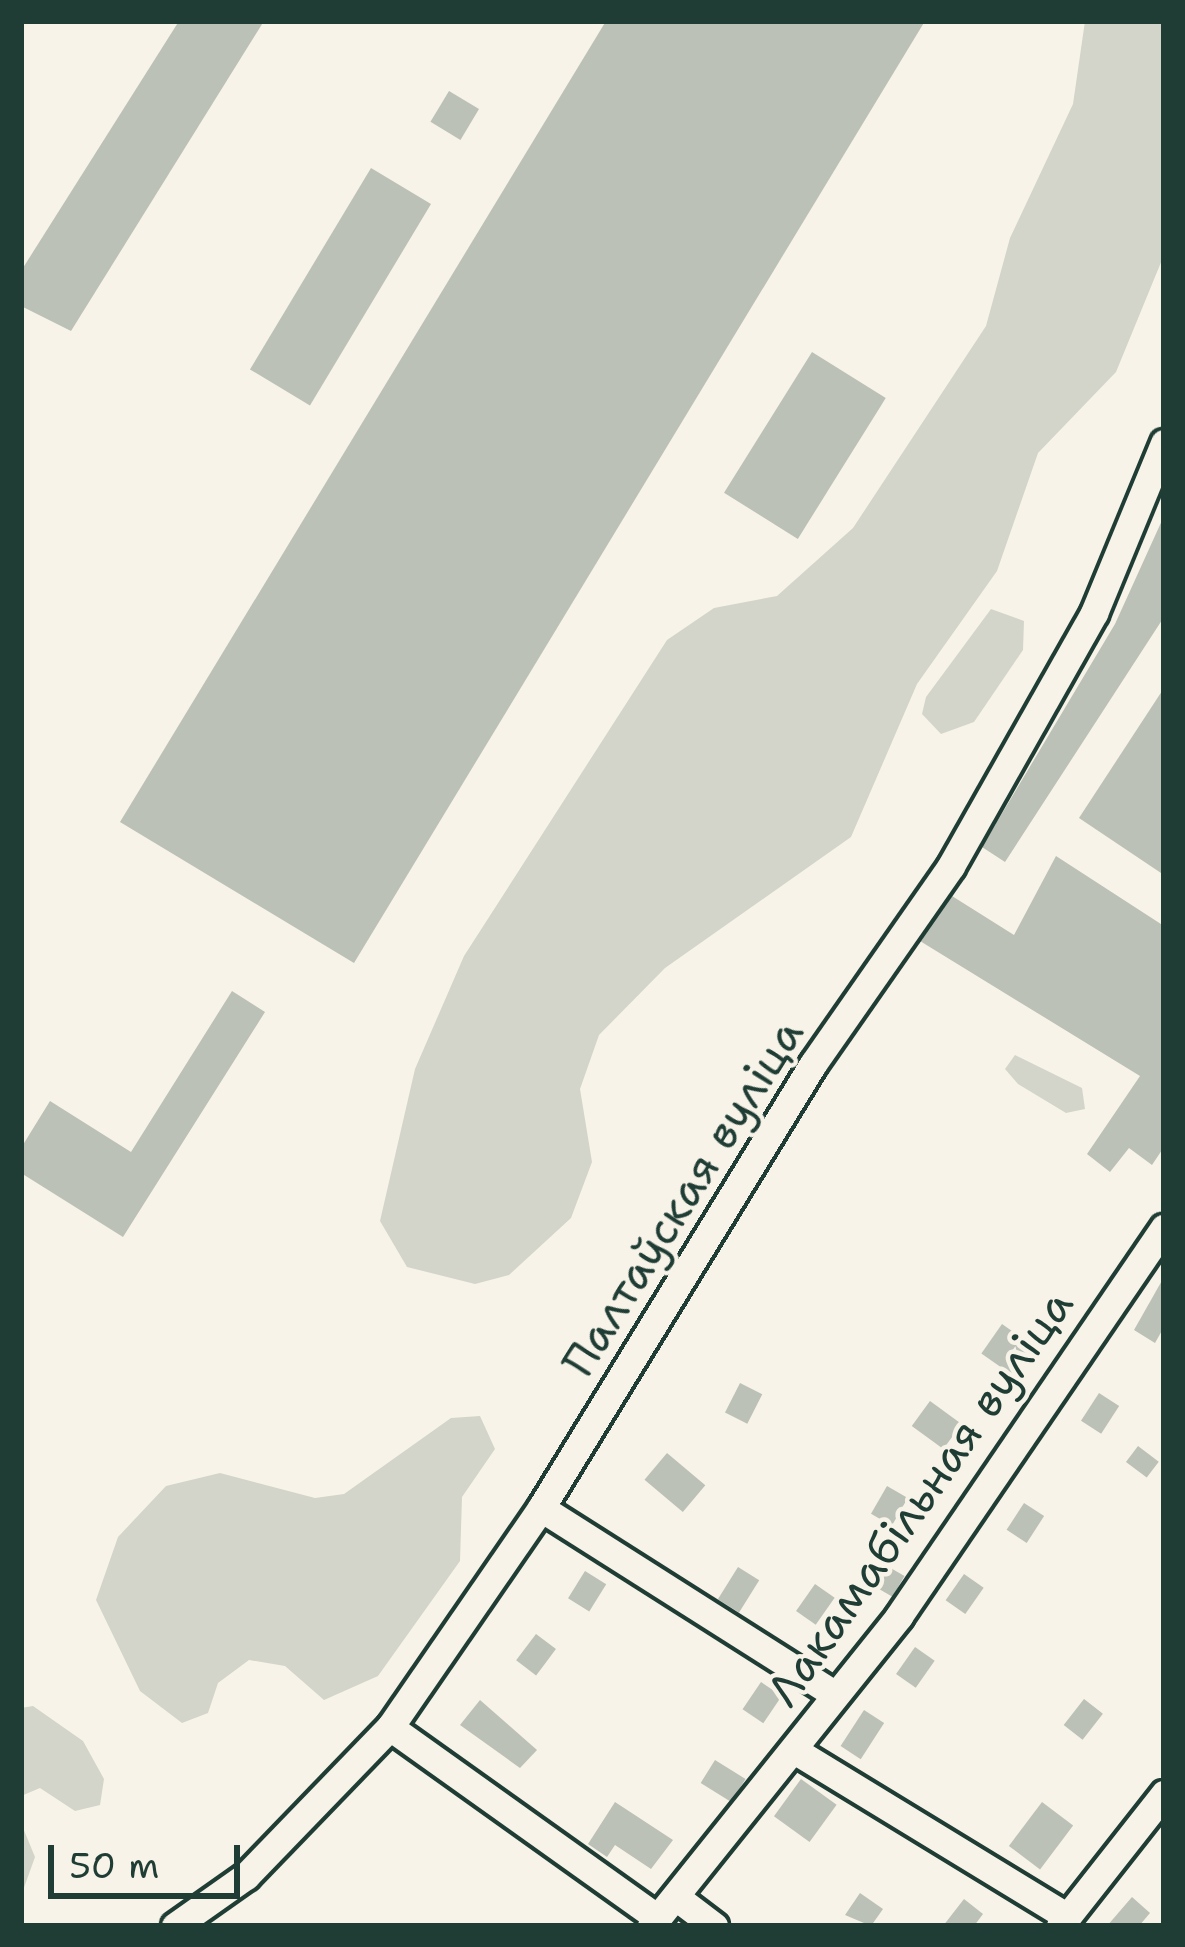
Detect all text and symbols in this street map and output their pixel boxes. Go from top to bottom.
street label: Палтаўская вуліца [551,1009,815,1387]
street label: Лакамабільная вуліца [756,1279,1084,1717]
scale bar [54,1821,246,1895]
text: 50 m [69,1841,159,1890]

